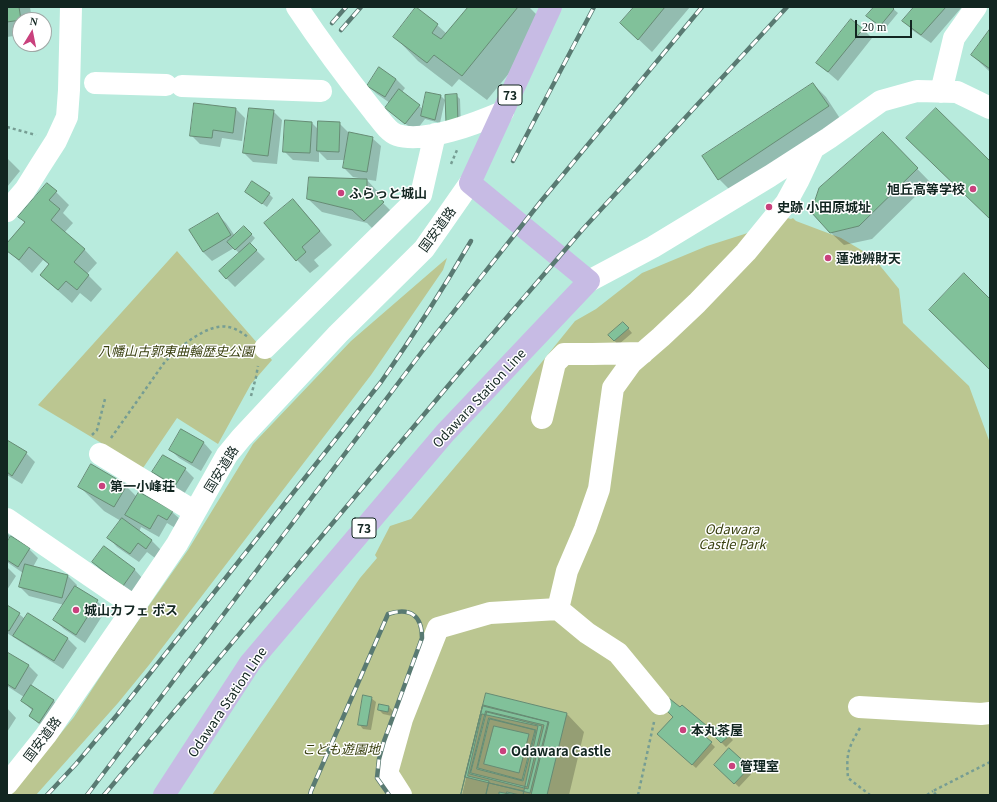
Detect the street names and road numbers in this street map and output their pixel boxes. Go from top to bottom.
road number: 73 [498,85,522,105]
street label: 国安道路 [415,203,459,255]
street label: Odawara Station Line [429,345,529,451]
street label: 国安道路 [201,443,241,495]
road number: 73 [352,518,376,538]
street label: Odawara Station Line [184,644,270,760]
street label: 国安道路 [20,714,64,764]

